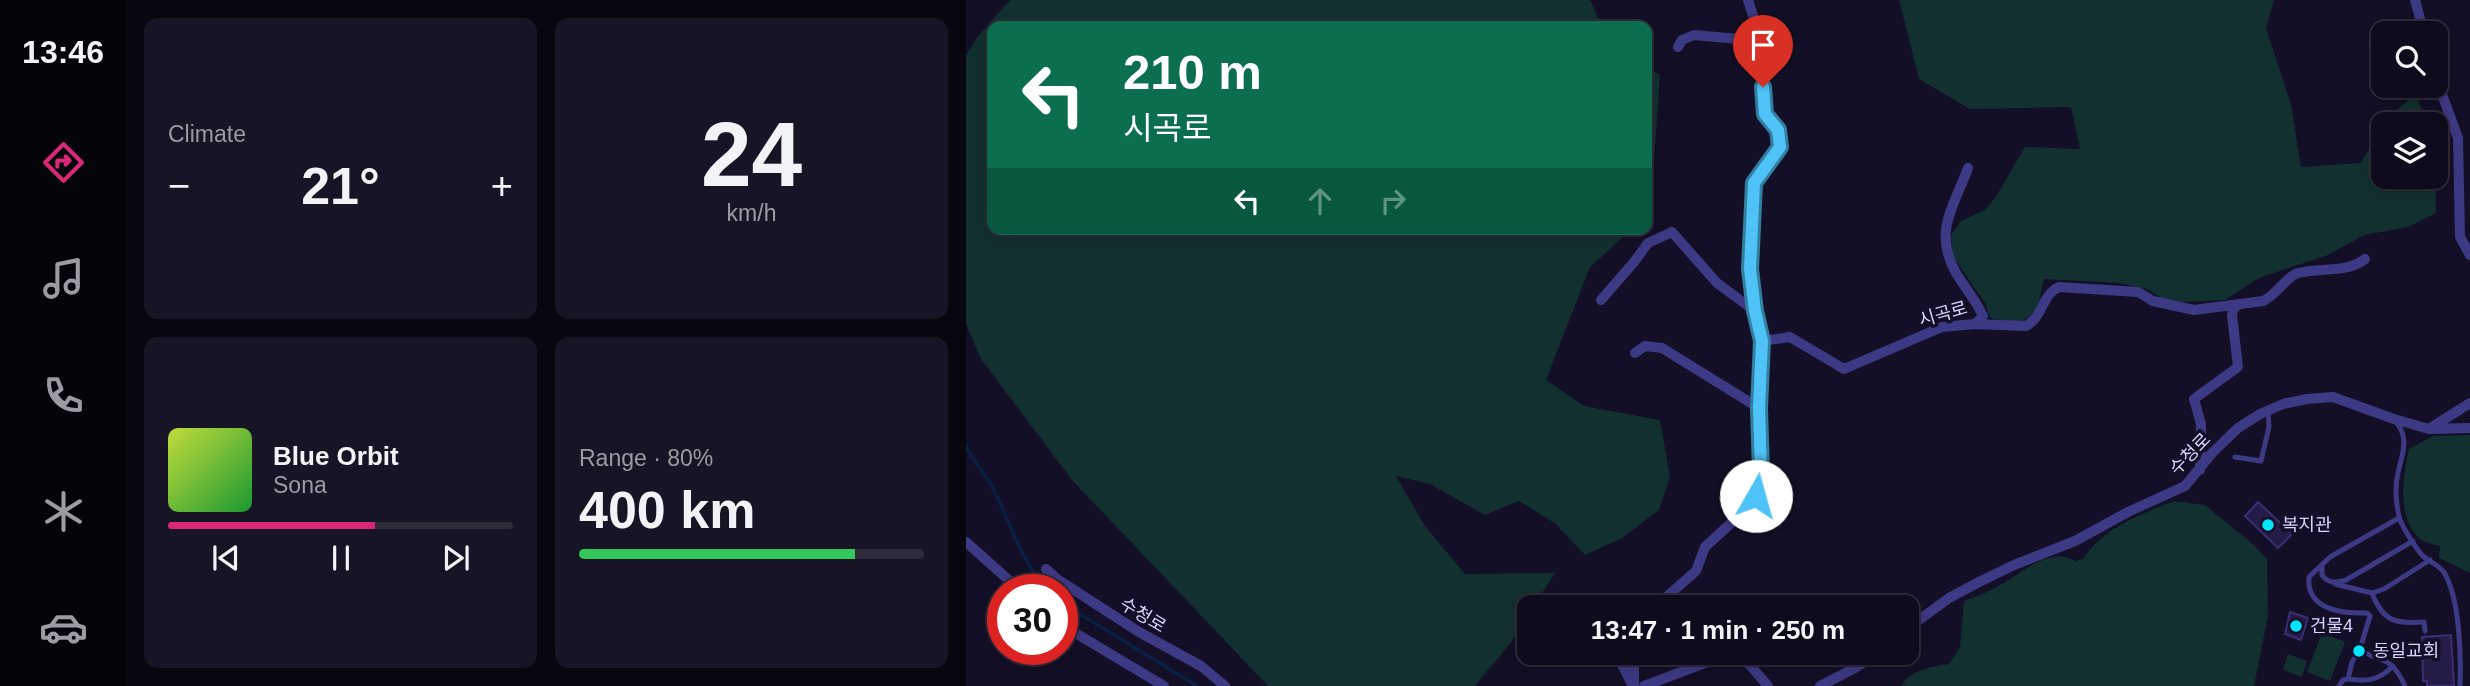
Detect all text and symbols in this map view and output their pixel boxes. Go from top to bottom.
pin [1733,15,1793,87]
map controls [2371,21,2448,189]
button: search [2371,21,2448,98]
icon: arrive [1744,26,1782,64]
text: 13:46 [22,34,104,70]
text: 210 m [1123,45,1262,99]
icon: left [1008,49,1099,140]
text: 24 [701,104,802,205]
text: 시곡로 [1123,110,1211,146]
button: layers [2371,112,2448,189]
text: Climate [168,121,246,147]
icon: directions [39,138,88,187]
text: 21° [301,157,380,215]
text: − [168,165,190,207]
text: + [491,165,513,207]
icon: left [1228,182,1266,220]
icon: ahead [1301,182,1339,220]
icon: right [1374,182,1412,220]
text: km/h [727,200,776,226]
icon: music [39,254,88,303]
street label: 시곡로 [1916,298,1970,330]
icon: phone [39,371,88,420]
street label: 수청로 [2166,429,2214,479]
text: Blue Orbit [273,441,399,471]
text: Range · 80% [579,445,713,471]
position arrow [1719,459,1793,533]
text: Sona [273,472,327,498]
text: 400 km [579,481,755,539]
icon: climate [39,487,88,536]
place label: 복지관 [2282,515,2332,535]
marker: 복지관 [2260,517,2276,533]
icon: previous [207,539,245,577]
icon: pause [322,539,360,577]
icon: next [437,539,475,577]
speed limit sign: 30 [987,574,1078,665]
street label: 수청로 [1117,594,1169,636]
icon: car [39,603,88,652]
text: 13:47 · 1 min · 250 m [1591,615,1845,645]
place label: 건물4 [2310,616,2353,636]
marker: 건물4 [2288,618,2304,634]
place label: 동일교회 [2373,641,2439,661]
marker: 동일교회 [2351,643,2367,659]

